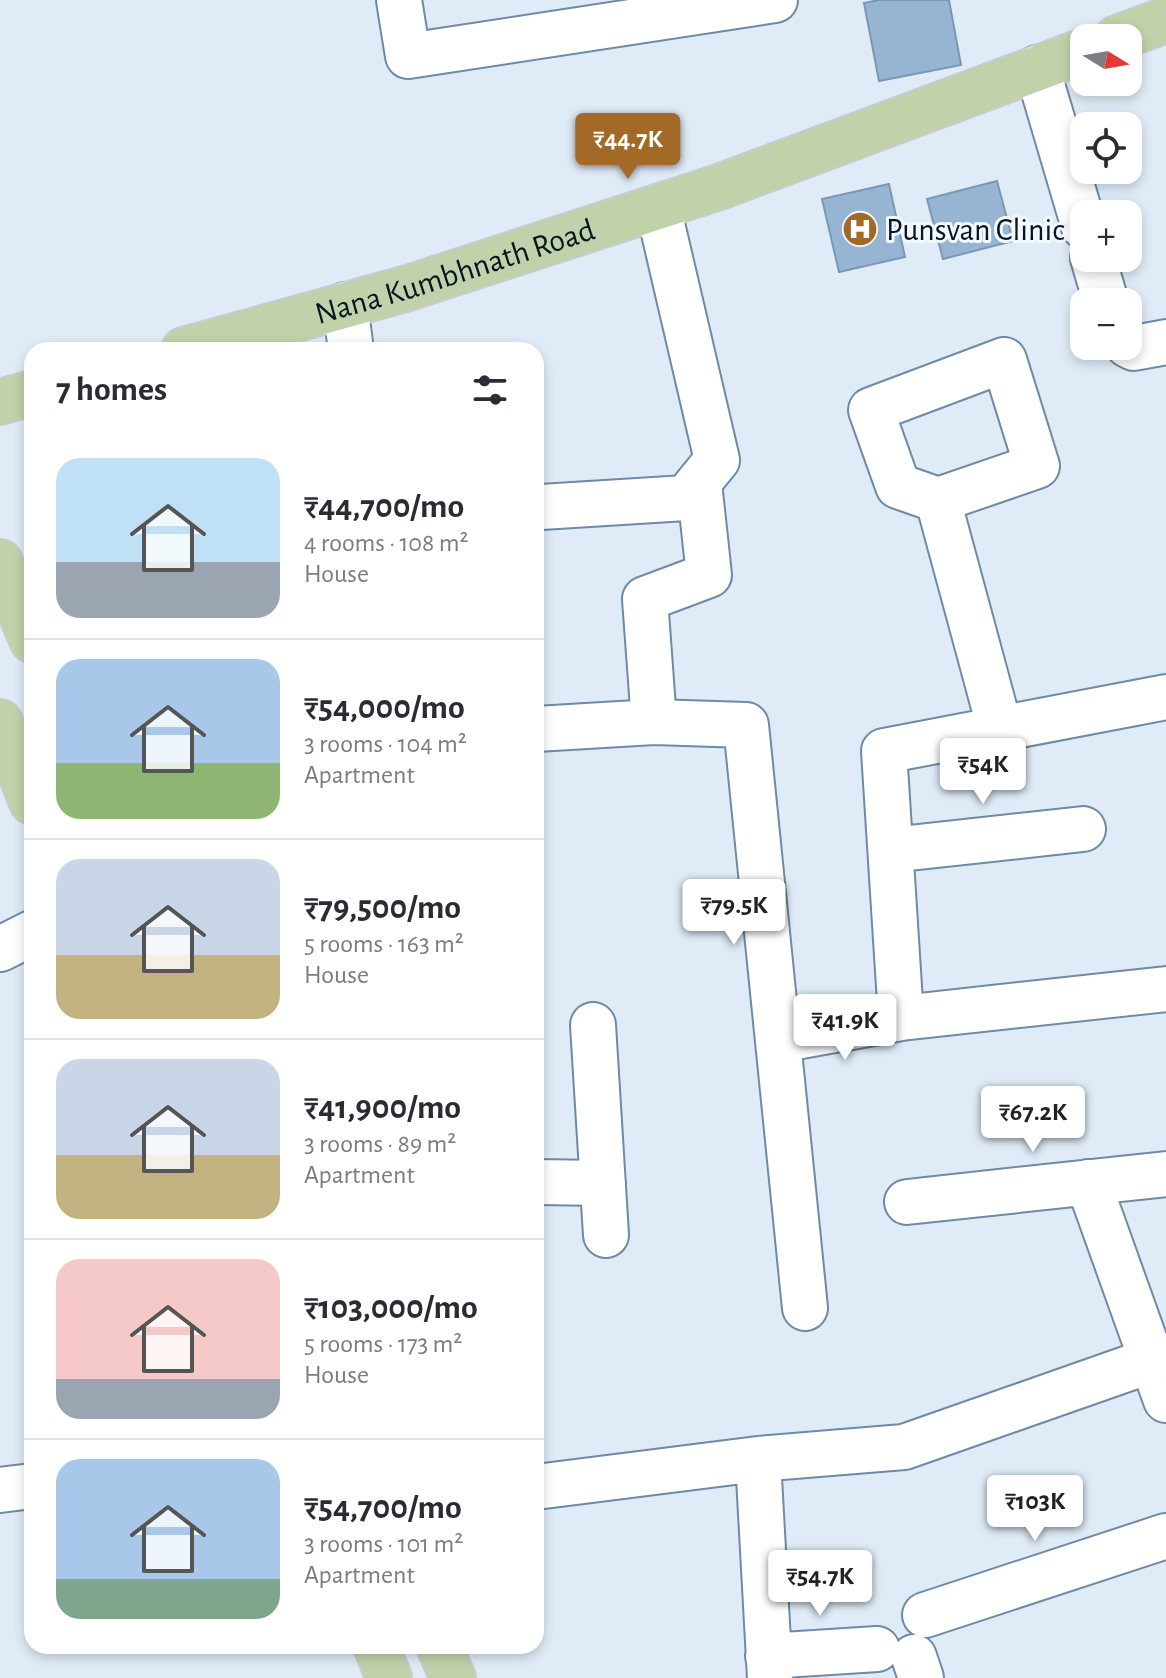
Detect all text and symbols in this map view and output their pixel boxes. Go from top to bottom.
north arrow [1070,24,1142,96]
map controls [1070,24,1142,360]
button: locate [1070,112,1142,184]
pin: ₹44.7K [563,113,693,181]
text: ₹44.7K [593,126,663,152]
button: + [1070,200,1142,272]
hospital icon: Punsvan Clinic [841,210,879,248]
street label: Nana Kumbhnath Road [312,214,599,330]
place label: Punsvan Clinic [886,214,1065,246]
button: − [1070,288,1142,360]
icon: filters [468,368,512,412]
text: 7 homes [56,373,167,407]
icon: home [120,490,216,586]
text: ₹44,700/mo [304,490,464,524]
text: 4 rooms · 108 m² [304,530,469,556]
text: House [304,561,369,587]
icon: home [120,691,216,787]
text: ₹54,000/mo [304,691,465,725]
text: 3 rooms · 104 m² [304,731,467,757]
pin: ₹54K [936,738,1030,806]
text: ₹54K [958,751,1008,777]
text: Apartment [304,762,415,788]
pin: ₹79.5K [669,879,799,947]
icon: home [120,891,216,987]
text: ₹79,500/mo [304,891,461,925]
text: ₹79.5K [700,892,768,918]
text: 5 rooms · 163 m² [304,931,464,957]
text: House [304,962,369,988]
pin: ₹41.9K [780,994,910,1062]
text: ₹41.9K [811,1007,879,1033]
pin: ₹67.2K [968,1086,1098,1154]
icon: home [120,1091,216,1187]
text: ₹41,900/mo [304,1091,461,1125]
text: ₹67.2K [999,1099,1067,1125]
text: 3 rooms · 89 m² [304,1131,456,1157]
text: Apartment [304,1162,415,1188]
icon: home [120,1291,216,1387]
text: ₹103,000/mo [304,1291,478,1325]
text: 5 rooms · 173 m² [304,1331,462,1357]
text: House [304,1362,369,1388]
pin: ₹103K [979,1475,1091,1543]
text: ₹103K [1005,1488,1065,1514]
icon: home [120,1491,216,1587]
text: ₹54,700/mo [304,1491,462,1525]
text: 3 rooms · 101 m² [304,1531,463,1557]
pin: ₹54.7K [755,1550,885,1618]
text: Apartment [304,1562,415,1588]
text: ₹54.7K [786,1563,854,1589]

